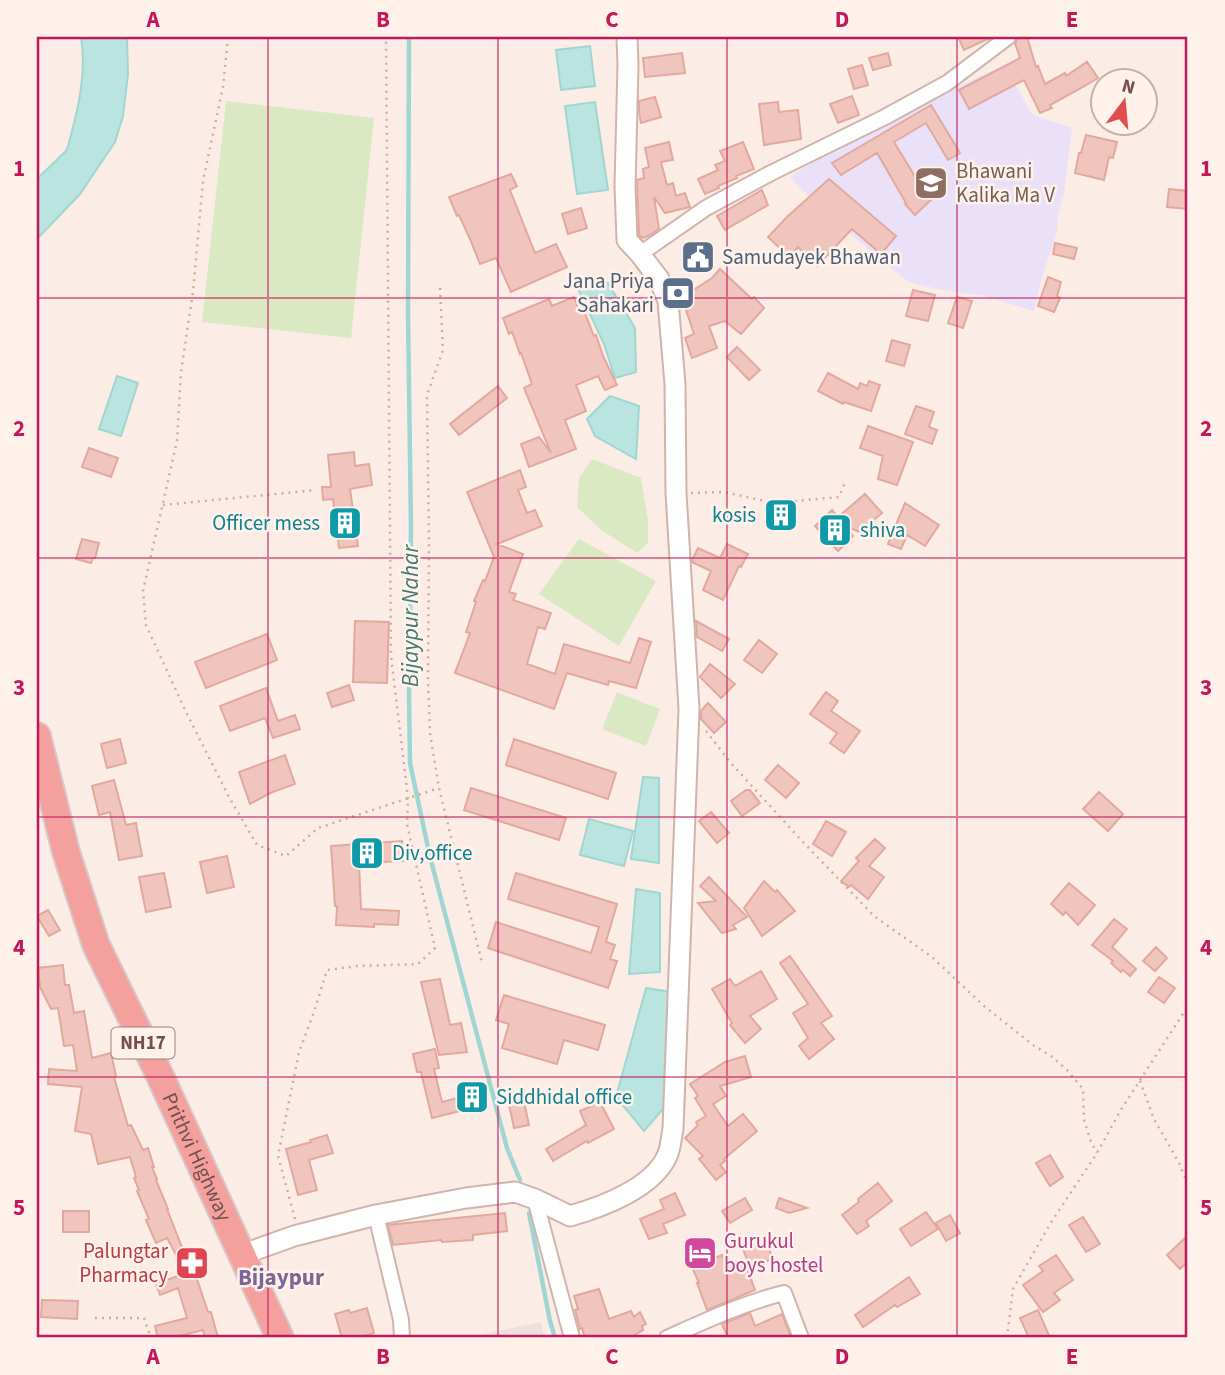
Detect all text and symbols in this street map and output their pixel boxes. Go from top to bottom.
text: A [145,3,160,36]
text: B [376,3,390,36]
text: C [605,3,619,36]
text: D [835,3,849,36]
text: E [1066,3,1078,36]
north arrow [1088,66,1158,136]
text: N [1118,72,1138,102]
text: 1 [13,152,25,185]
text: 1 [1200,152,1212,185]
place label: Bhawani Kalika Ma V [956,156,1055,210]
school or university icon: Bhawani Kalika Ma V [912,164,950,202]
public building icon: Samudayek Bhawan [679,238,717,276]
place label: Samudayek Bhawan [722,242,901,272]
place label: Jana Priya Sahakari [563,266,654,320]
bank icon: Jana Priya Sahakari [659,274,697,312]
text: 2 [13,412,25,445]
text: 2 [1200,412,1212,445]
building icon: kosis [762,496,800,534]
place label: kosis [712,500,756,530]
building icon: Officer mess [326,504,364,542]
place label: Officer mess [212,508,320,538]
building icon: shiva [816,511,854,549]
place label: shiva [860,515,905,545]
water label: Bijaypur Nahar [394,544,427,687]
text: 3 [13,671,25,704]
text: 3 [1200,671,1212,704]
building icon: Div,office [348,834,386,872]
place label: Div,office [392,838,472,868]
text: 4 [13,931,25,964]
text: 4 [1200,931,1212,964]
road number: NH17 [111,1028,174,1058]
building icon: Siddhidal office [453,1078,491,1116]
place label: Siddhidal office [496,1082,632,1112]
street label: Prithvi Highway [155,1088,240,1226]
text: 5 [13,1191,25,1224]
text: 5 [1200,1191,1212,1224]
place label: Gurukul boys hostel [724,1226,823,1280]
hotel icon: Gurukul boys hostel [681,1234,719,1272]
place label: Palungtar Pharmacy [79,1236,169,1290]
pharmacy icon: Palungtar Pharmacy [173,1244,211,1282]
district label: Bijaypur [238,1261,325,1294]
text: A [145,1340,160,1373]
text: B [376,1340,390,1373]
text: C [605,1340,619,1373]
text: D [835,1340,849,1373]
text: E [1066,1340,1078,1373]

